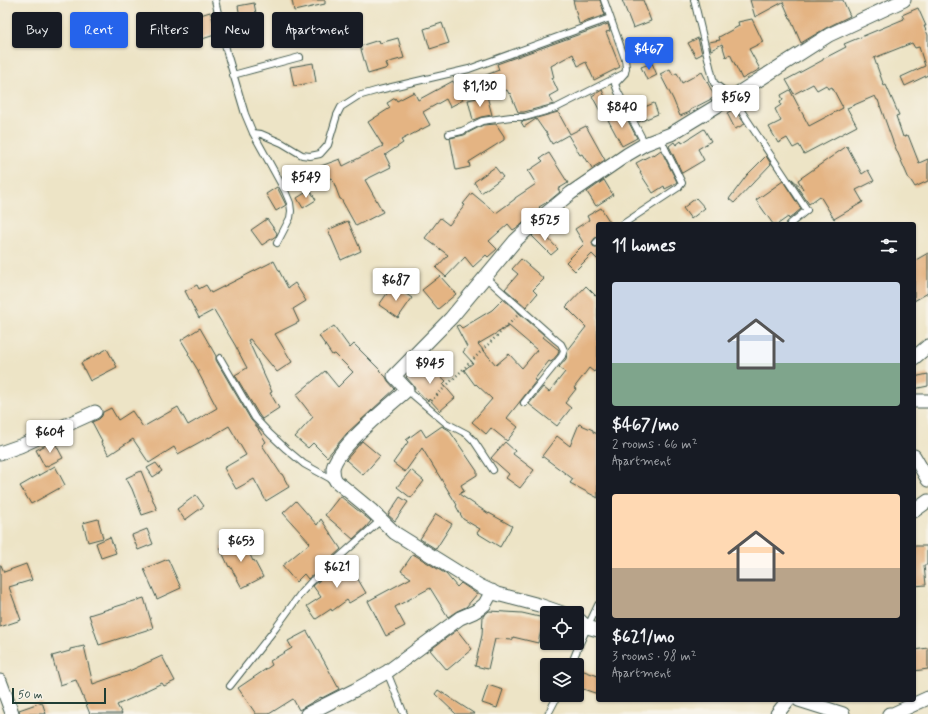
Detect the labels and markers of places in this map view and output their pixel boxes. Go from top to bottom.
pin: $467 [625,37,673,71]
pin: $1,130 [447,74,513,108]
pin: $569 [712,85,760,119]
pin: $840 [598,95,646,129]
pin: $549 [282,165,330,199]
pin: $525 [521,208,569,242]
pin: $687 [372,268,420,302]
pin: $945 [406,351,454,385]
pin: $604 [26,420,74,454]
pin: $653 [217,529,265,563]
pin: $621 [313,555,361,589]

